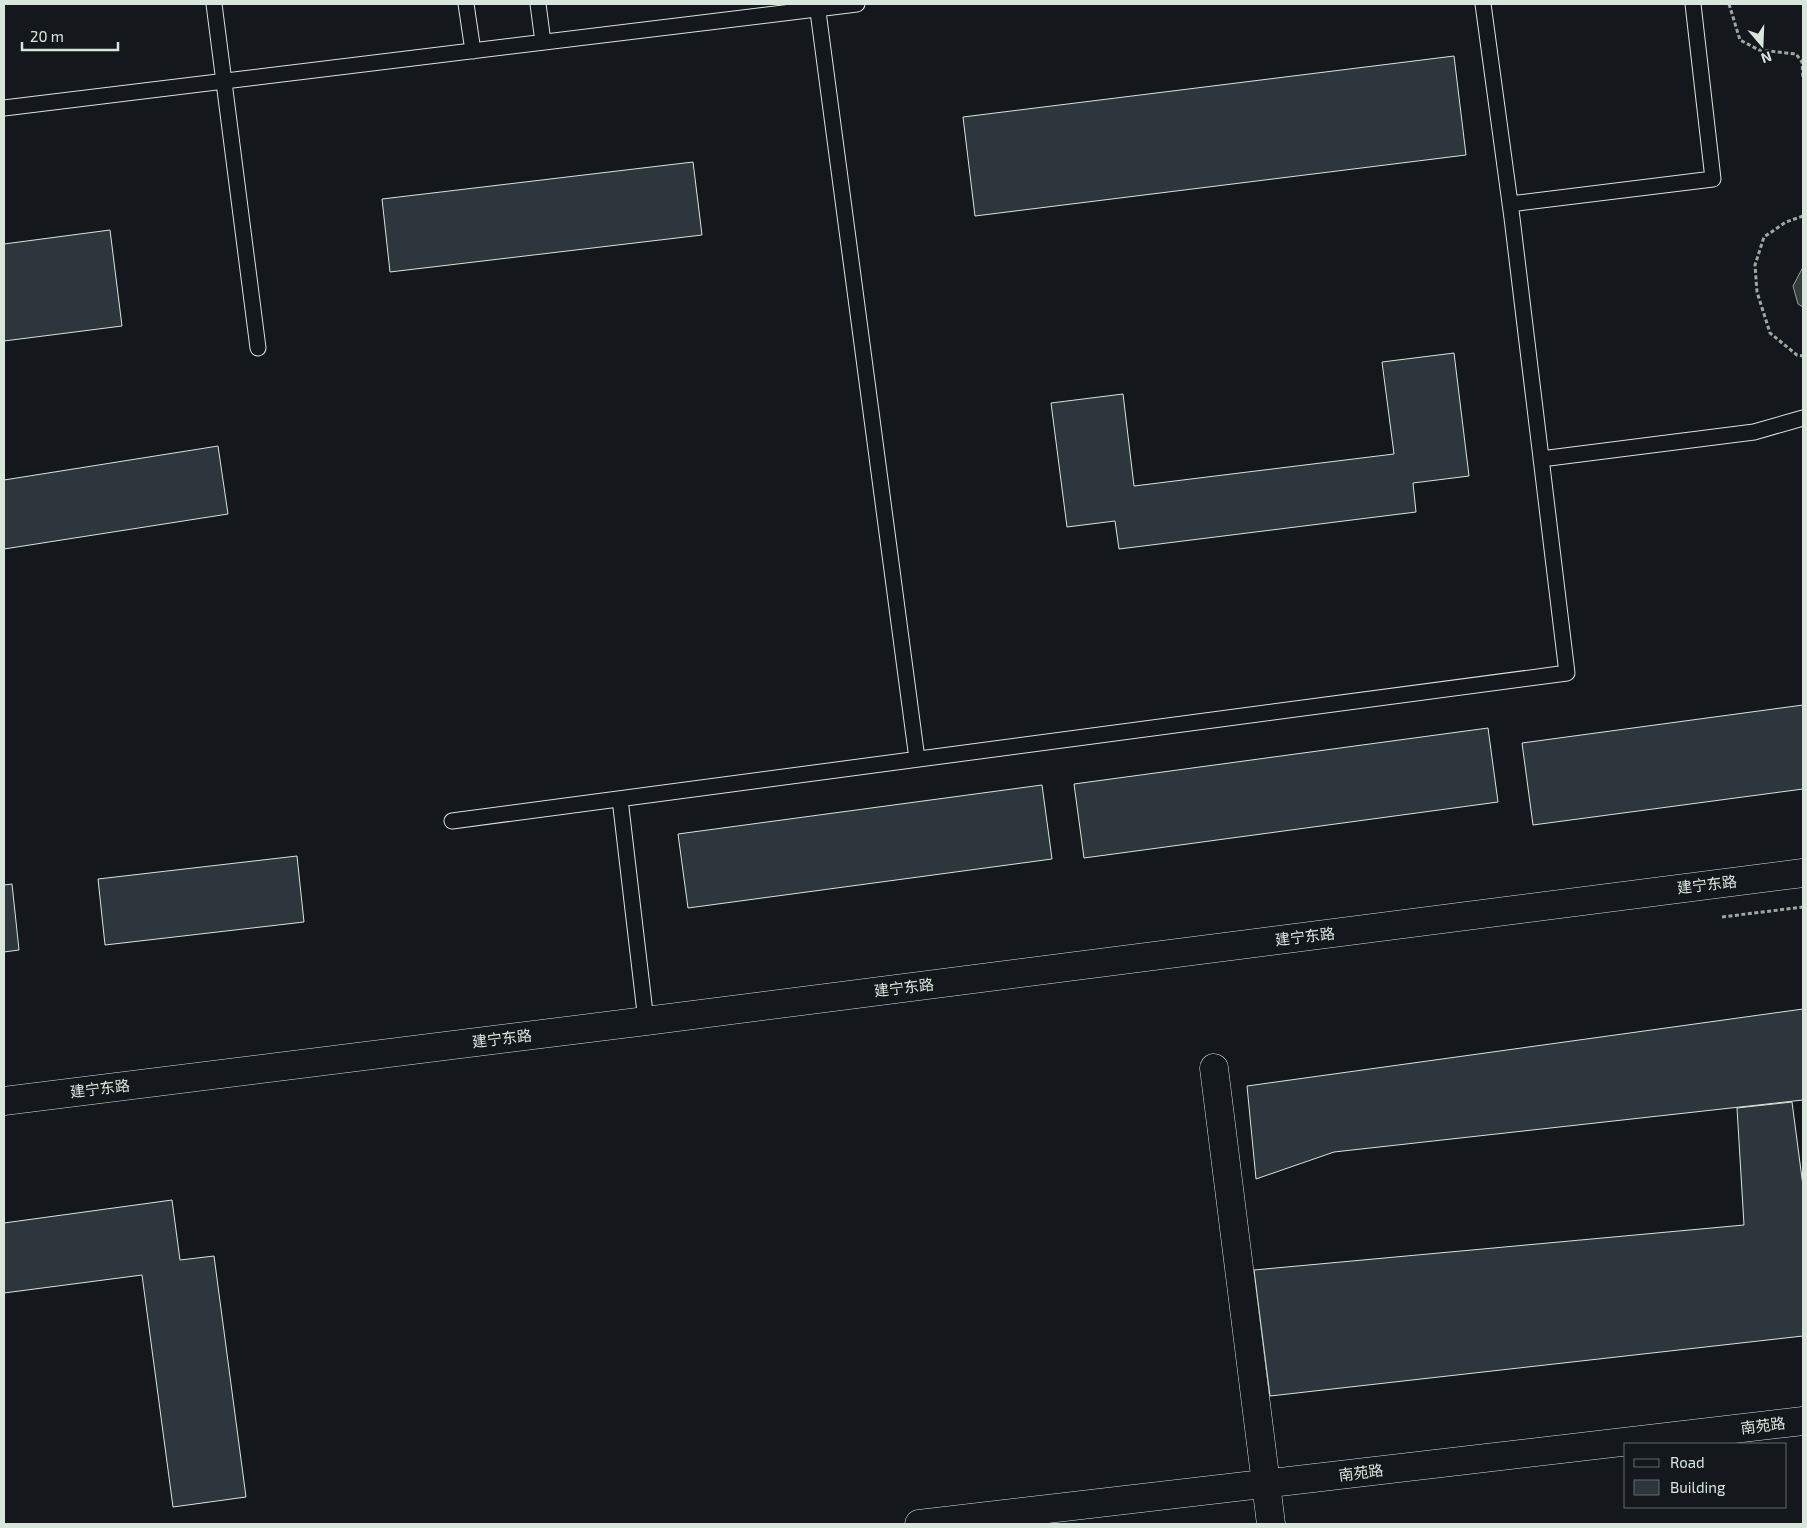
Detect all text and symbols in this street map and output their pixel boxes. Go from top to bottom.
scale bar [22,20,119,52]
north arrow [1737,20,1787,70]
text: 20 m [30,27,64,45]
text: N [1759,48,1774,67]
street label: 建宁东路 [1676,871,1738,897]
street label: 建宁东路 [1274,923,1336,949]
street label: 建宁东路 [873,974,935,1000]
street label: 建宁东路 [471,1025,533,1051]
street label: 建宁东路 [69,1075,131,1101]
street label: 南苑路 [1739,1413,1786,1437]
legend [1624,1443,1787,1508]
text: Road [1670,1453,1705,1471]
street label: 南苑路 [1337,1460,1384,1484]
text: Building [1670,1478,1726,1496]

